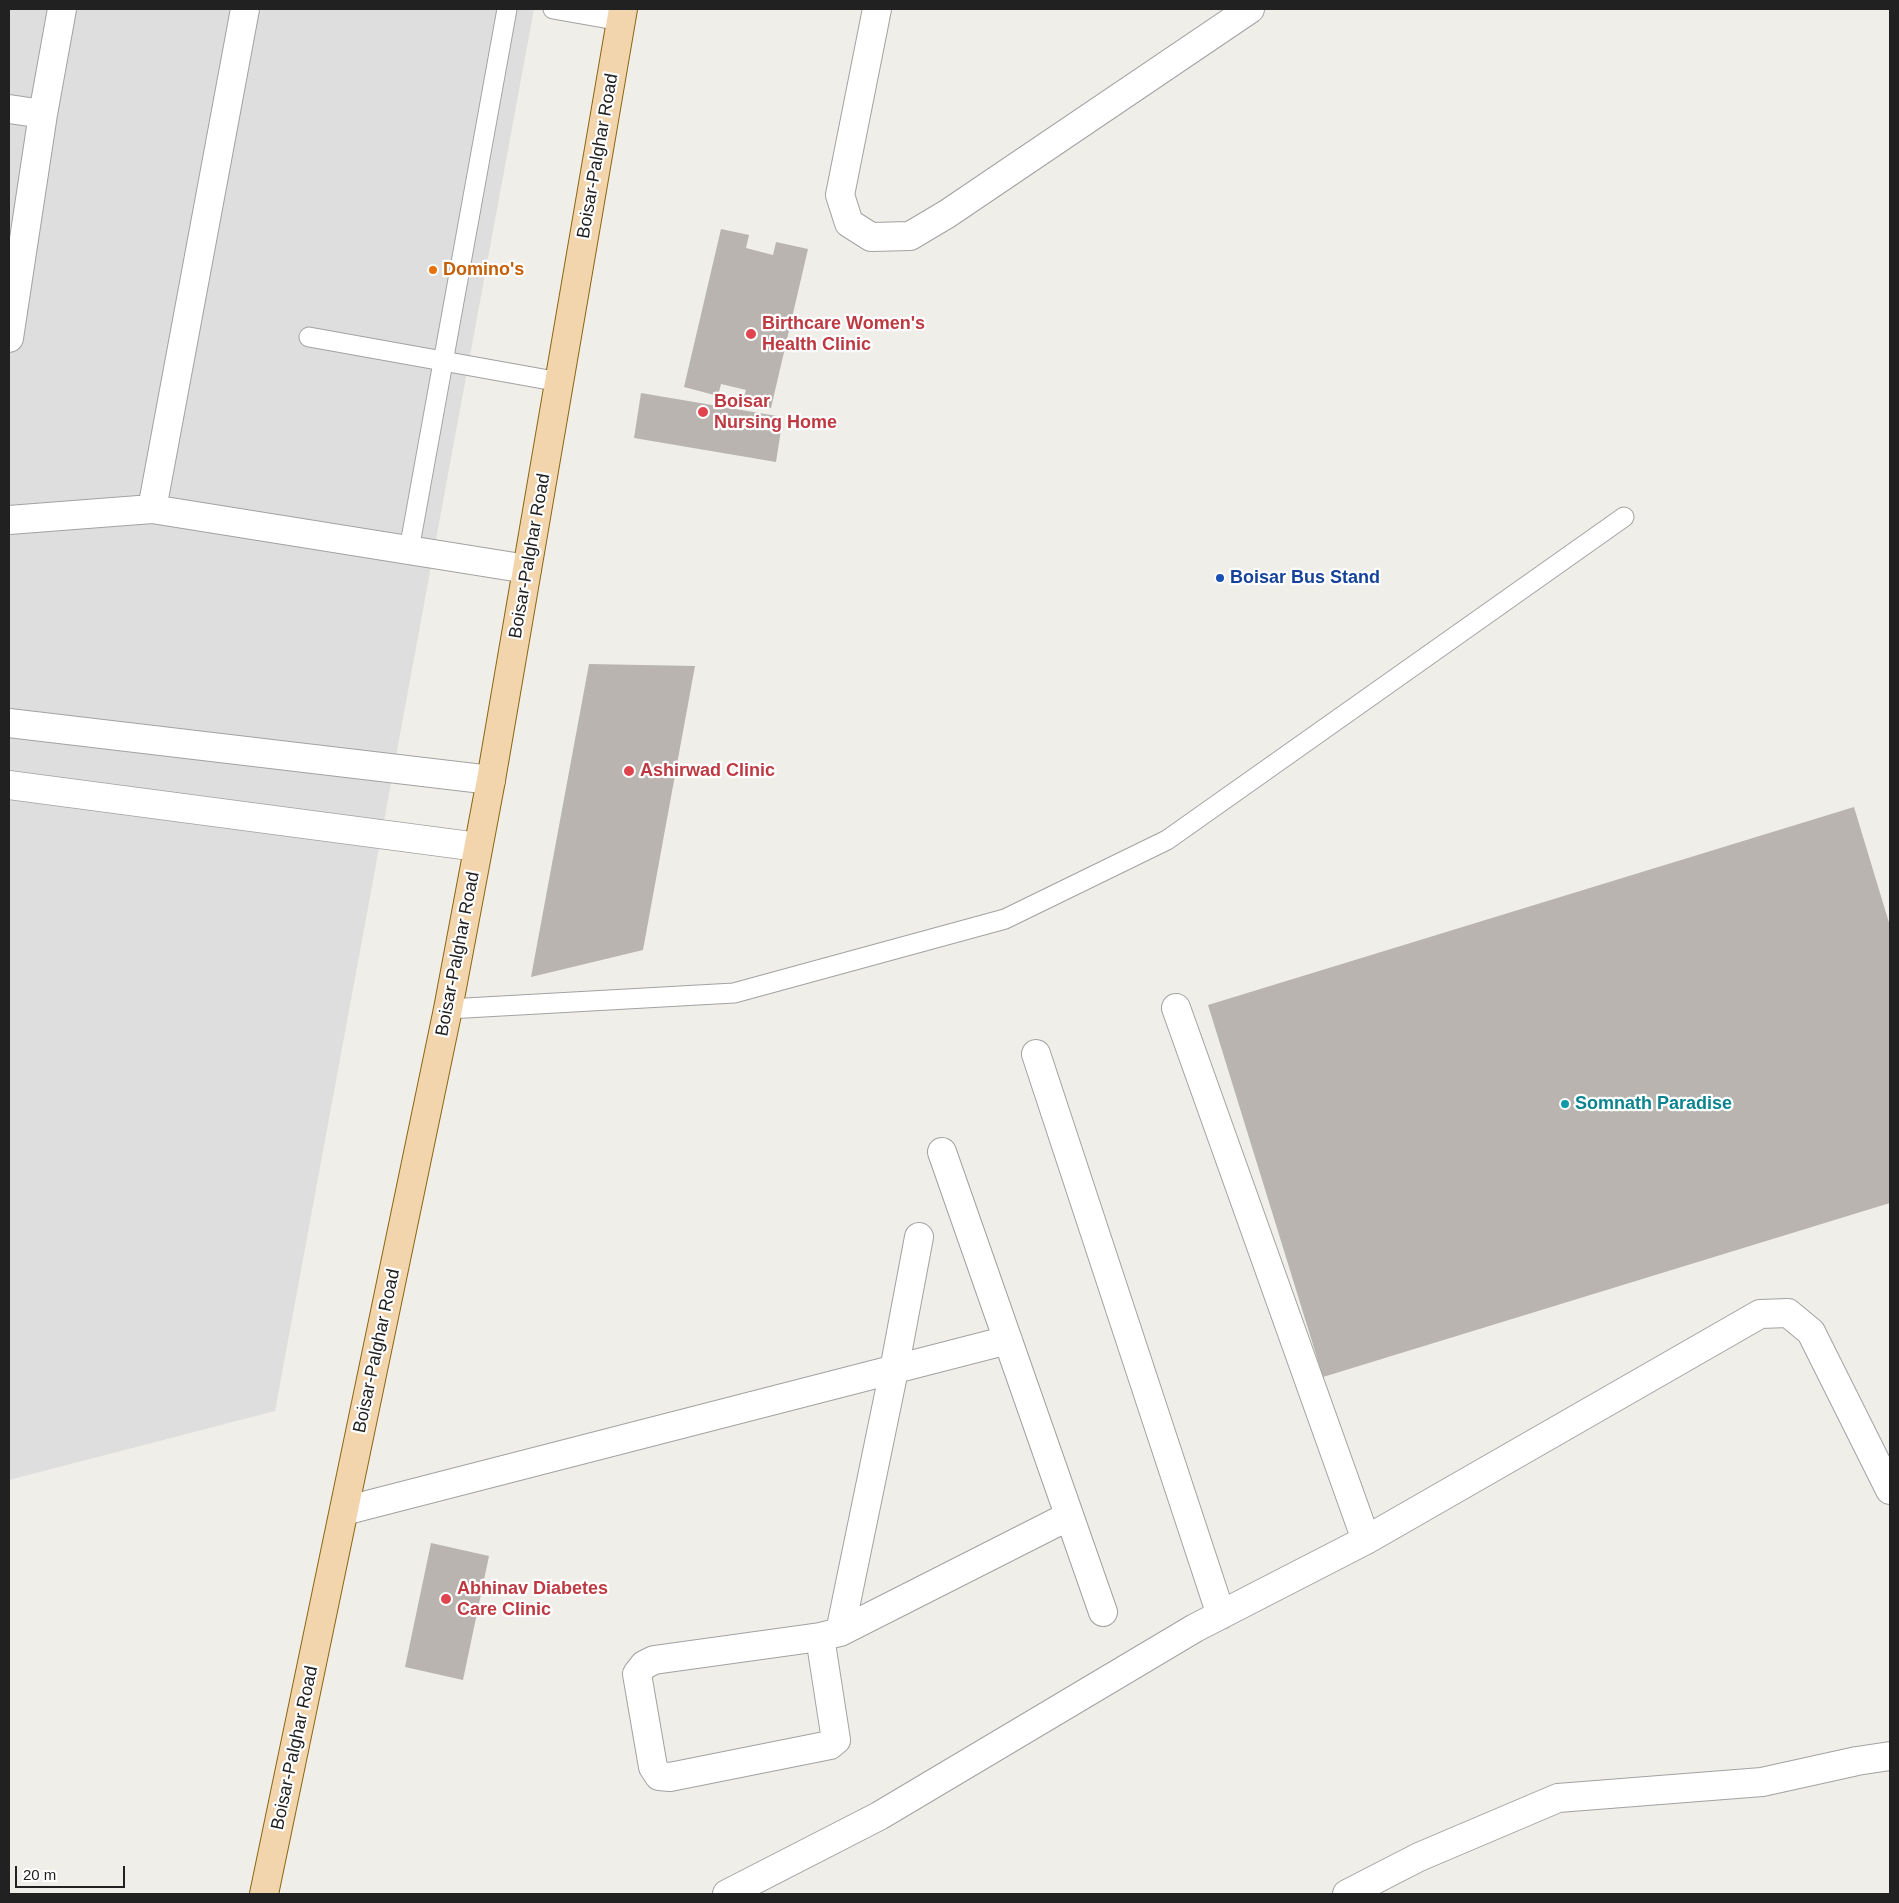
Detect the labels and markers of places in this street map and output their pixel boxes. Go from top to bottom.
place label: Domino's [443,259,524,281]
marker: Domino's [427,264,439,276]
place label: Birthcare Women's Health Clinic [762,313,925,356]
marker: Birthcare Women's Health Clinic [744,327,758,341]
place label: Boisar Nursing Home [714,391,837,434]
marker: Boisar Nursing Home [696,405,710,419]
place label: Boisar Bus Stand [1230,567,1380,589]
marker: Boisar Bus Stand [1214,572,1226,584]
place label: Ashirwad Clinic [640,760,775,782]
marker: Ashirwad Clinic [622,764,636,778]
place label: Somnath Paradise [1575,1093,1732,1115]
marker: Somnath Paradise [1559,1098,1571,1110]
place label: Abhinav Diabetes Care Clinic [457,1578,608,1620]
marker: Abhinav Diabetes Care Clinic [439,1592,453,1606]

